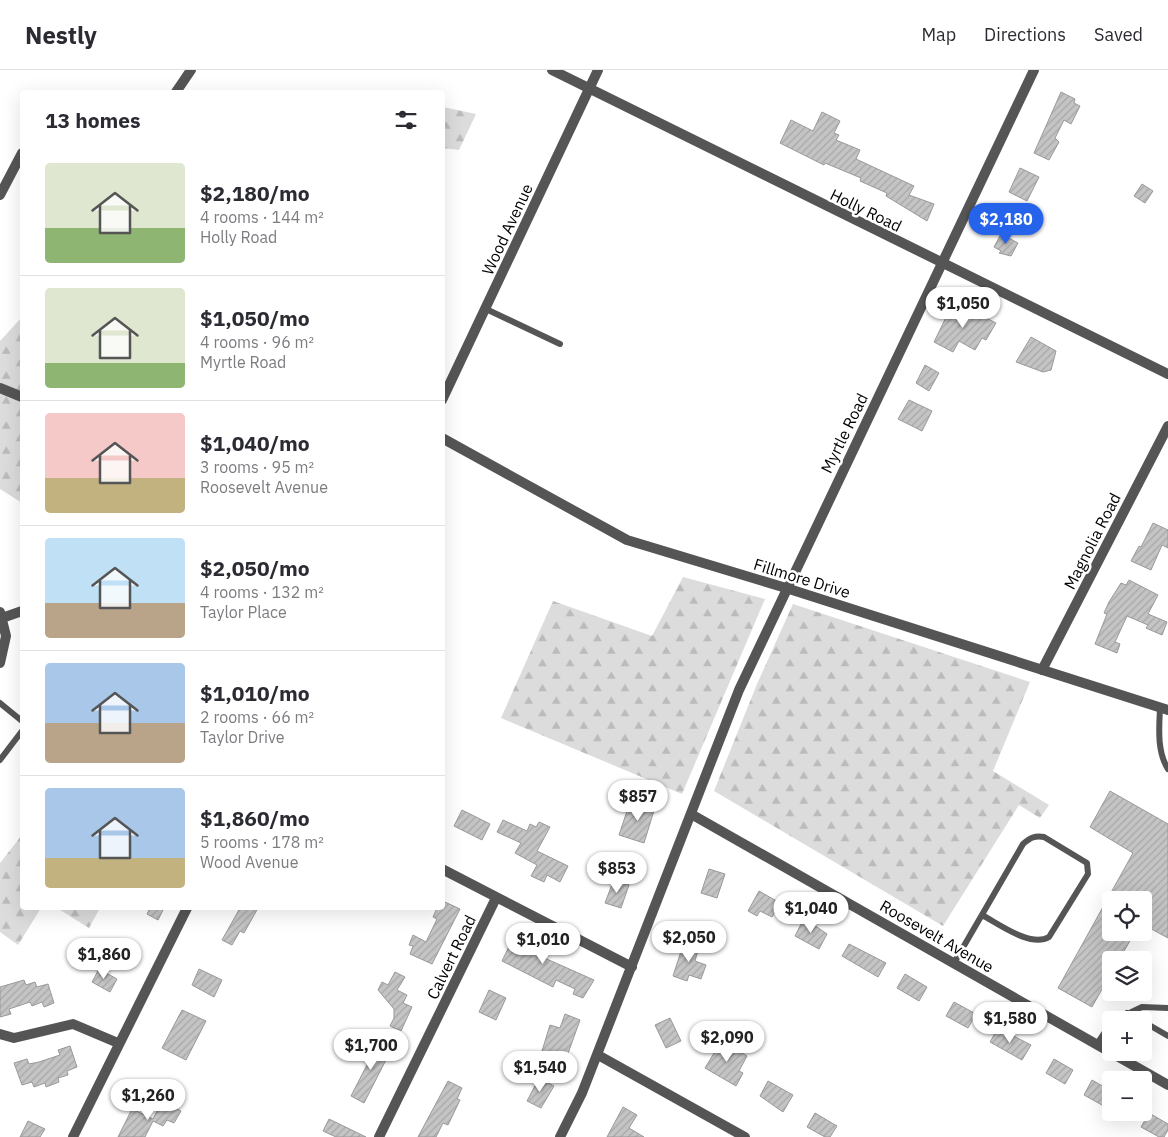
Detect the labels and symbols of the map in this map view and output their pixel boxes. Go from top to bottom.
street label: Wood Avenue [477,180,537,278]
street label: Holly Road [827,184,905,236]
pin: $2,180 [965,202,1047,245]
pin: $1,050 [922,286,1004,329]
street label: Myrtle Road [816,390,872,476]
street label: Magnolia Road [1059,489,1125,593]
street label: Fillmore Drive [751,554,853,602]
pin: $857 [608,780,668,822]
pin: $853 [587,852,647,894]
pin: $1,040 [770,892,852,934]
street label: Roosevelt Avenue [877,895,998,977]
street label: Calvert Road [422,912,480,1002]
pin: $2,050 [648,920,730,963]
pin: $1,010 [502,922,584,965]
pin: $1,860 [63,938,145,980]
pin: $1,580 [969,1002,1051,1044]
pin: $2,090 [686,1020,768,1063]
pin: $1,700 [330,1028,412,1071]
pin: $1,540 [499,1050,581,1093]
pin: $1,260 [107,1078,189,1121]

